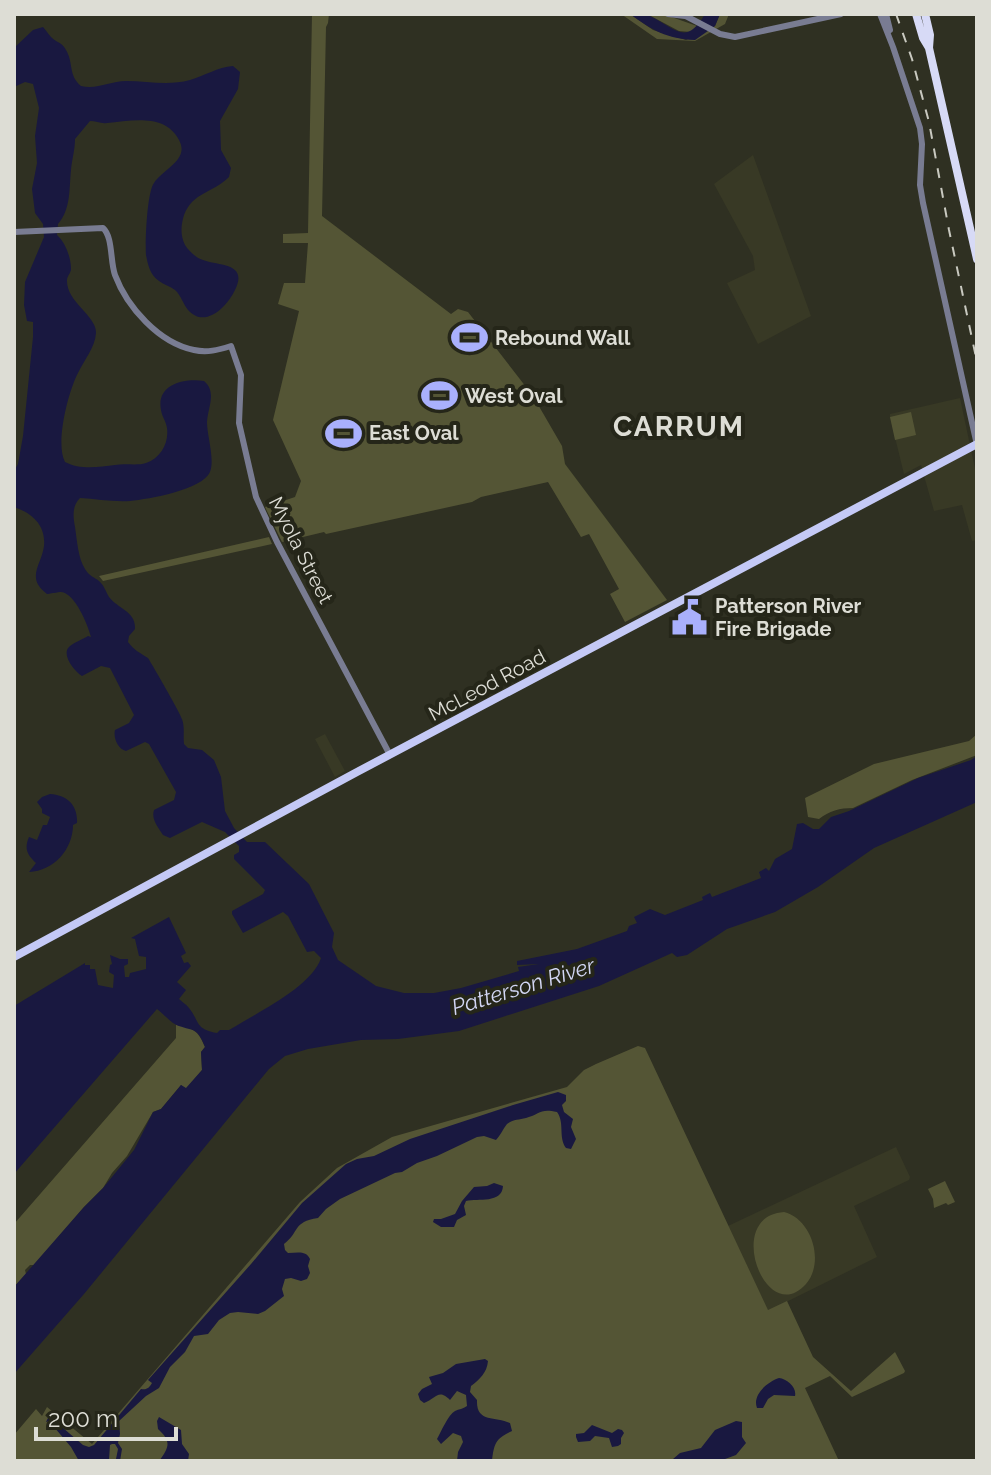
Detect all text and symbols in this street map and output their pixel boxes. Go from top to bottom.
sports icon: Rebound Wall [450,319,488,357]
place label: Rebound Wall [495,326,631,350]
sports icon: West Oval [420,377,458,415]
place label: West Oval [465,384,563,408]
district label: CARRUM [613,410,745,443]
sports icon: East Oval [324,414,362,452]
place label: East Oval [369,421,459,445]
street label: Myola Street [264,493,338,608]
place label: Patterson River Fire Brigade [715,594,861,641]
public building icon: Patterson River Fire Brigade [670,599,708,637]
street label: McLeod Road [424,644,550,726]
water label: Patterson River [448,951,599,1020]
scale bar [36,1391,176,1441]
text: 200 m [48,1404,118,1433]

